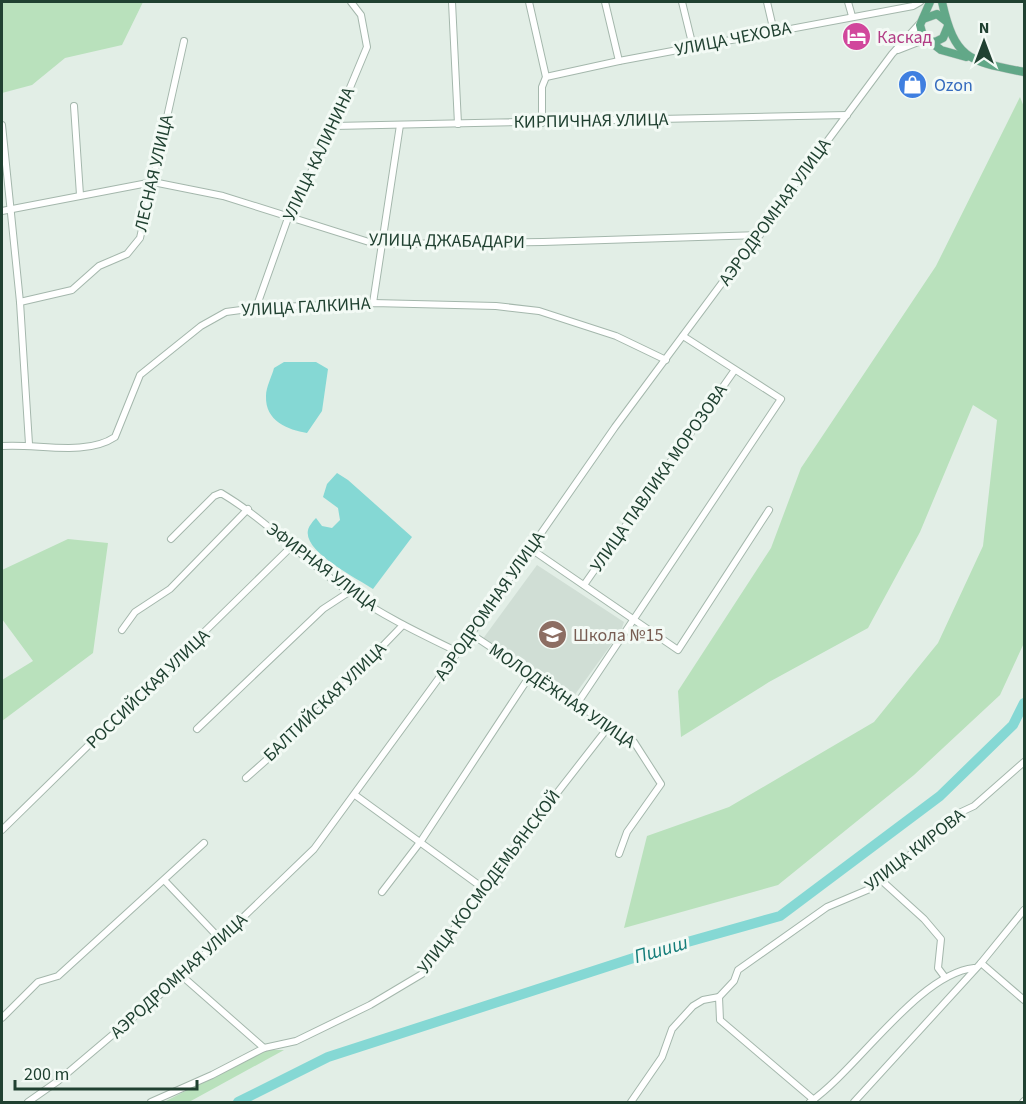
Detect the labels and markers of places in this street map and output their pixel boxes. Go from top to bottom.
hotel icon: Каскад [840,21,872,53]
place label: Каскад [877,25,933,50]
shop icon: Ozon [897,69,929,101]
place label: Ozon [934,73,973,98]
school or university icon: Школа №15 [536,619,568,651]
place label: Школа №15 [573,623,663,648]

